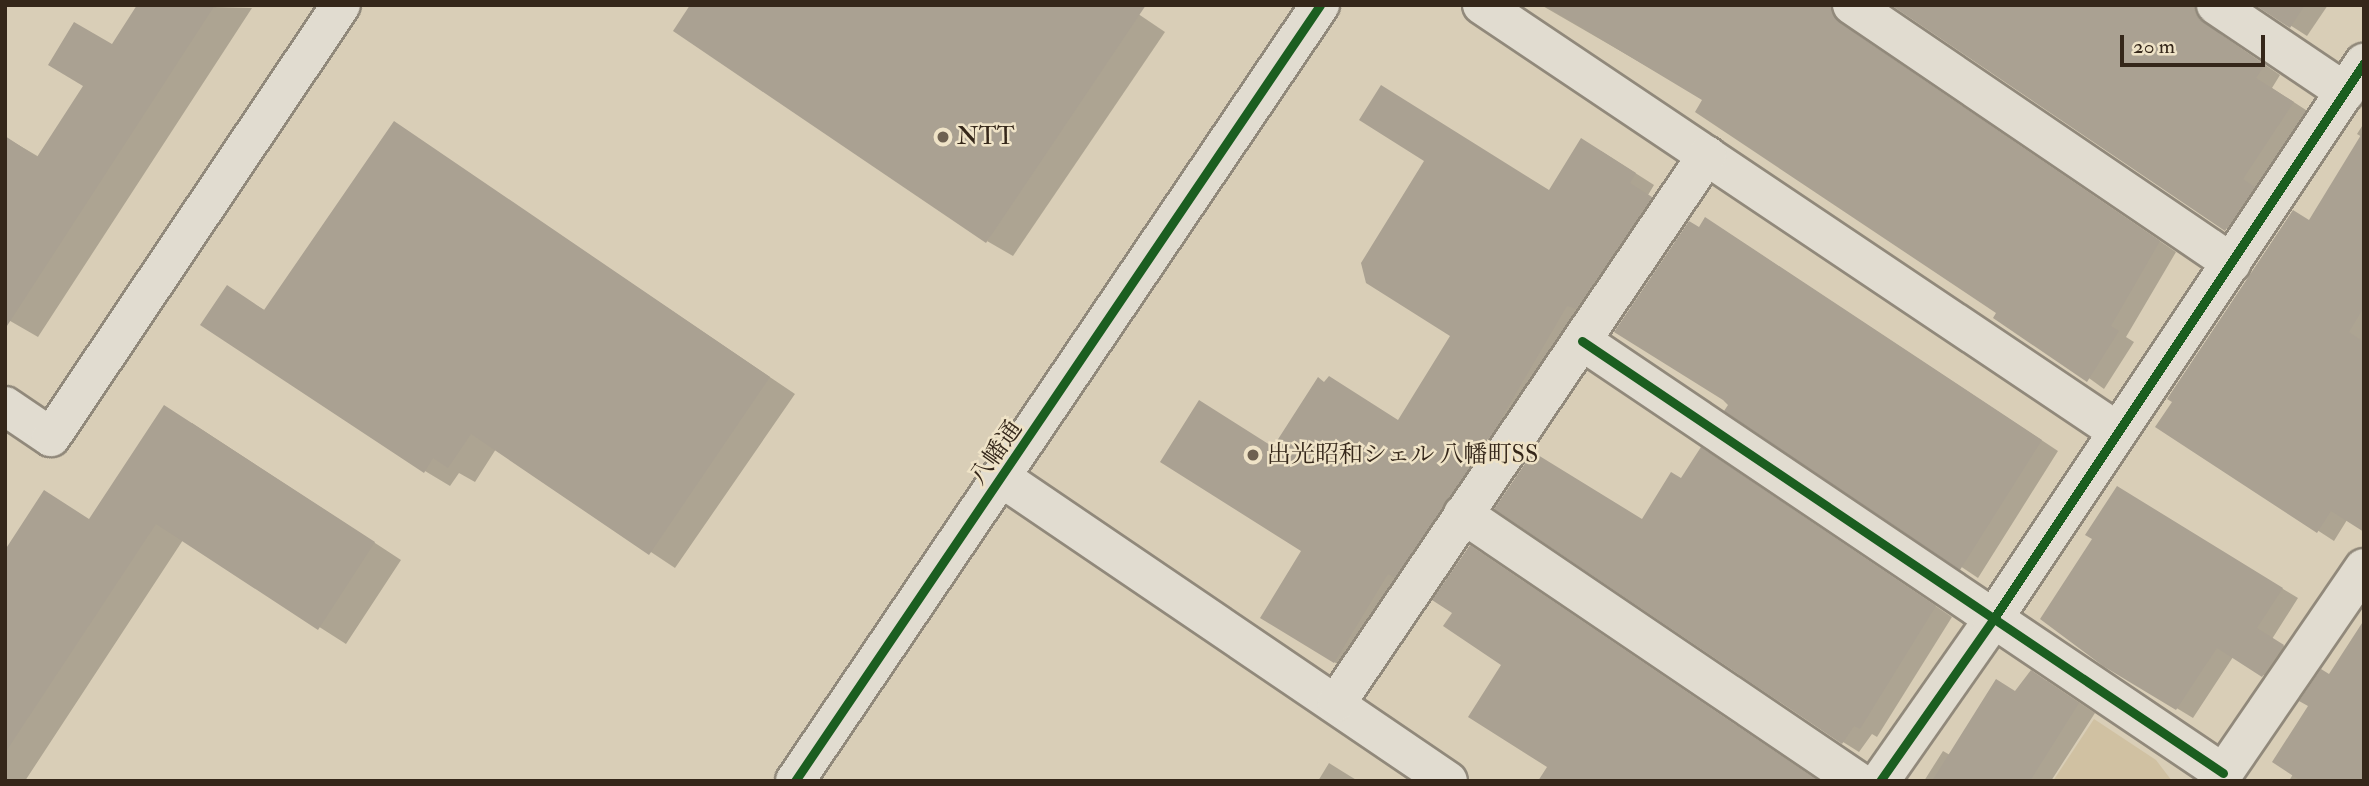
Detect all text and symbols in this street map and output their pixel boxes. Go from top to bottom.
scale bar [2124,21,2269,65]
text: 20 m [2133,33,2175,60]
place label: NTT [957,123,1015,151]
marker: NTT [935,129,951,145]
street label: 八幡通 [964,415,1028,491]
place label: 出光昭和シェル 八幡町SS [1267,441,1539,469]
marker: 出光昭和シェル 八幡町SS [1245,447,1261,463]

